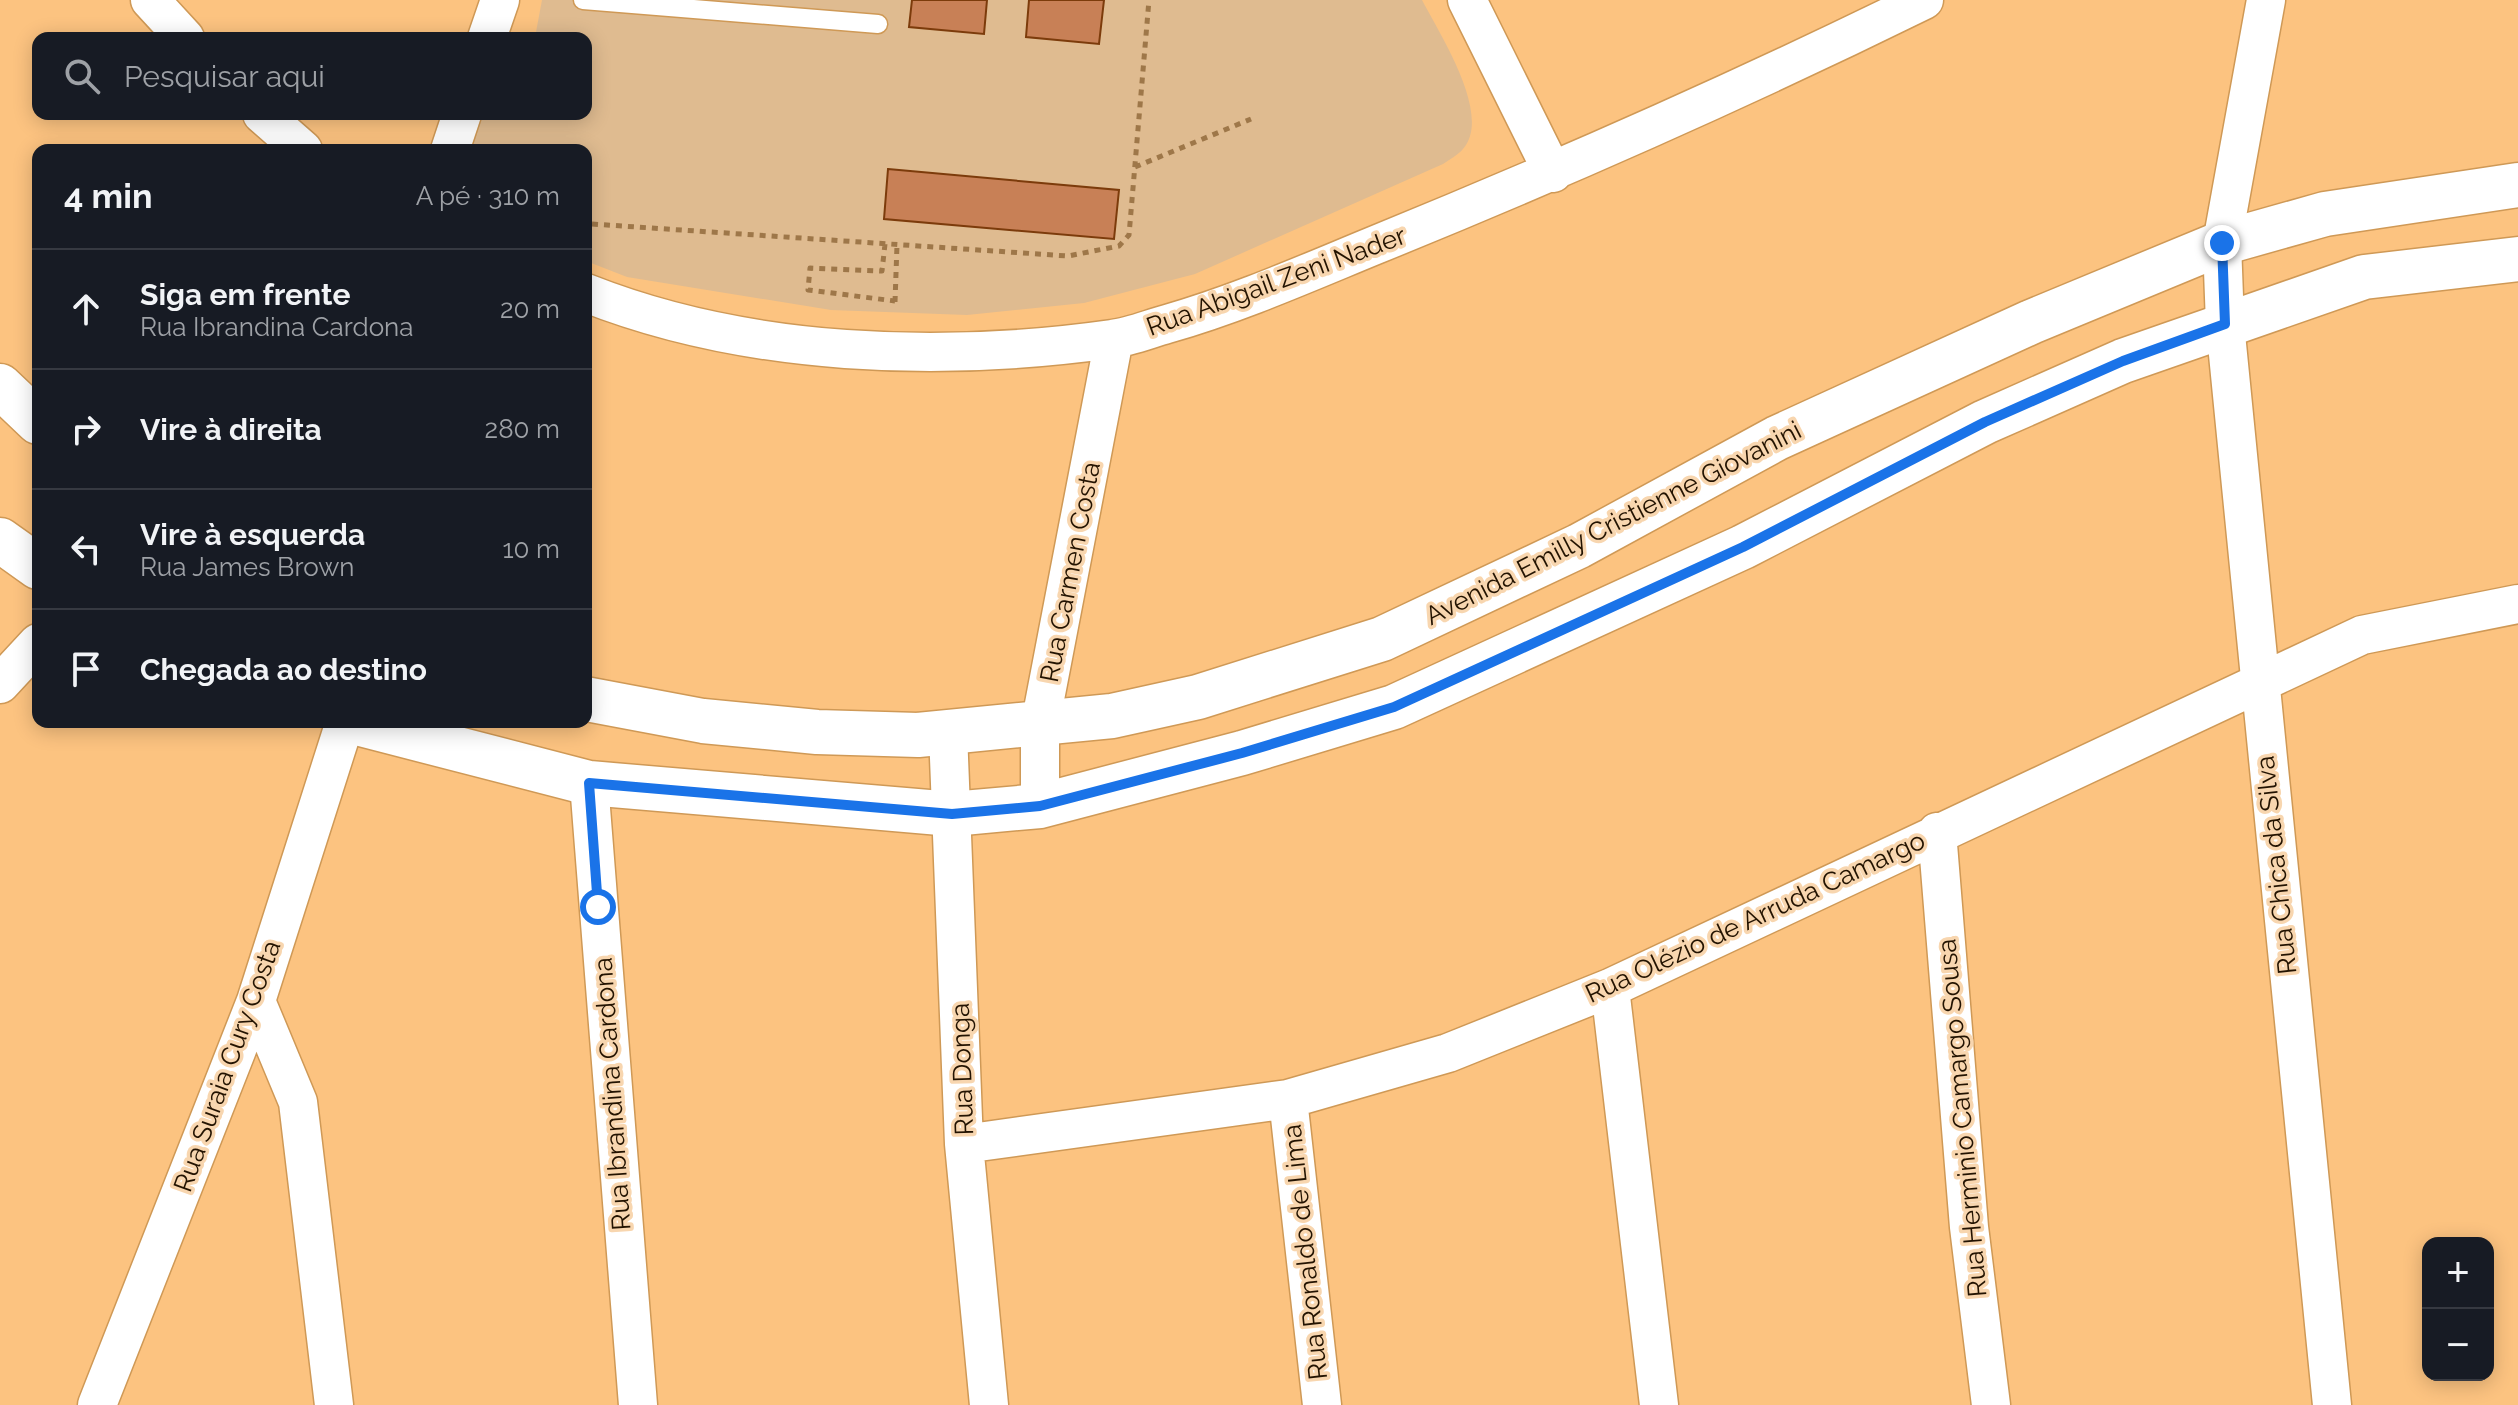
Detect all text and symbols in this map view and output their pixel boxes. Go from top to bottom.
search box [32,32,592,120]
icon: search [60,54,104,98]
text: Pesquisar aqui [124,59,325,94]
text: 4 min [64,176,152,216]
text: A pé · 310 m [416,181,560,211]
street label: Rua Abigail Zeni Nader [1142,220,1410,342]
route end [2204,225,2240,261]
text: Siga em frente [140,277,350,312]
icon: ahead [64,287,108,331]
text: 20 m [500,294,560,324]
text: Rua Ibrandina Cardona [140,312,413,342]
icon: right [64,407,108,451]
text: Vire à direita [140,412,322,447]
text: 280 m [485,414,560,444]
street label: Avenida Emilly Cristienne Giovanini [1420,415,1806,631]
street label: Rua Carmen Costa [1034,459,1106,685]
text: Vire à esquerda [140,517,365,552]
icon: left [64,527,108,571]
text: 10 m [502,534,560,564]
text: Rua James Brown [140,552,354,582]
icon: arrive [64,647,108,691]
text: Chegada ao destino [140,652,427,687]
street label: Rua Chica da Silva [2250,754,2302,976]
street label: Rua Olézio de Arruda Camargo [1580,825,1930,1009]
route start [580,889,616,925]
street label: Rua Suraia Cury Costa [168,936,286,1196]
street label: Rua Herminio Camargo Sousa [1931,938,1993,1298]
street label: Rua Ibrandina Cardona [587,957,637,1231]
street label: Rua Donga [945,1002,979,1136]
street label: Rua Ronaldo de Lima [1277,1123,1333,1381]
map controls [2422,1237,2494,1381]
button: + [2422,1237,2494,1309]
button: − [2422,1309,2494,1381]

